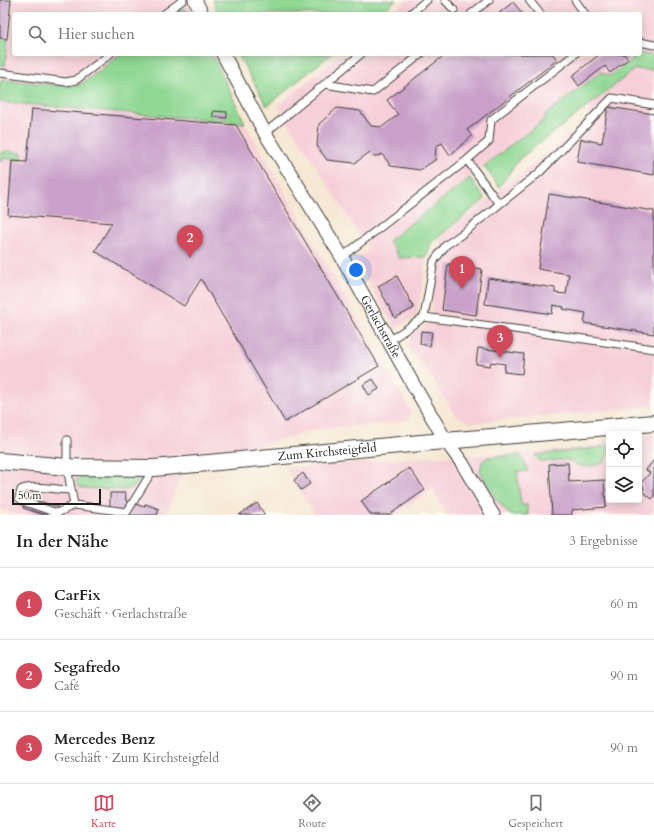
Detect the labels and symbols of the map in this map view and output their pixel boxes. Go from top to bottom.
pin: 2 [177,225,203,258]
pin: 1 [449,256,475,289]
your location [346,260,366,280]
street label: Gerlachstraße [357,292,405,361]
pin: 3 [487,325,513,358]
street label: Zum Kirchsteigfeld [277,439,378,464]
scale bar [12,487,101,506]

